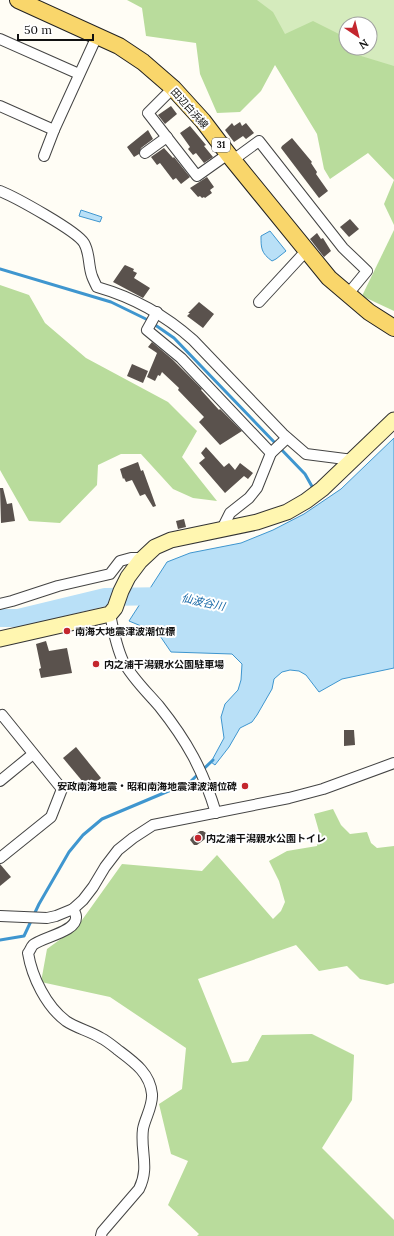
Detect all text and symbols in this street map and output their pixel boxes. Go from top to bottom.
scale bar [18,16,93,42]
north arrow [338,16,378,56]
text: 50 m [24,22,52,37]
text: N [356,36,371,53]
street label: 田辺白浜線 [168,85,211,131]
road number: 31 [212,138,230,152]
water label: 仙波谷川 [180,591,227,614]
place label: 南海大地震津波潮位標 [75,625,175,638]
marker: 南海大地震津波潮位標 [62,626,72,636]
place label: 内之浦干潟親水公園駐車場 [104,658,224,671]
marker: 内之浦干潟親水公園駐車場 [91,659,101,669]
place label: 安政南海地震・昭和南海地震津波潮位碑 [57,780,237,793]
marker: 安政南海地震・昭和南海地震津波潮位碑 [240,781,250,791]
place label: 内之浦干潟親水公園トイレ [206,832,326,845]
marker: 内之浦干潟親水公園トイレ [193,833,203,843]

